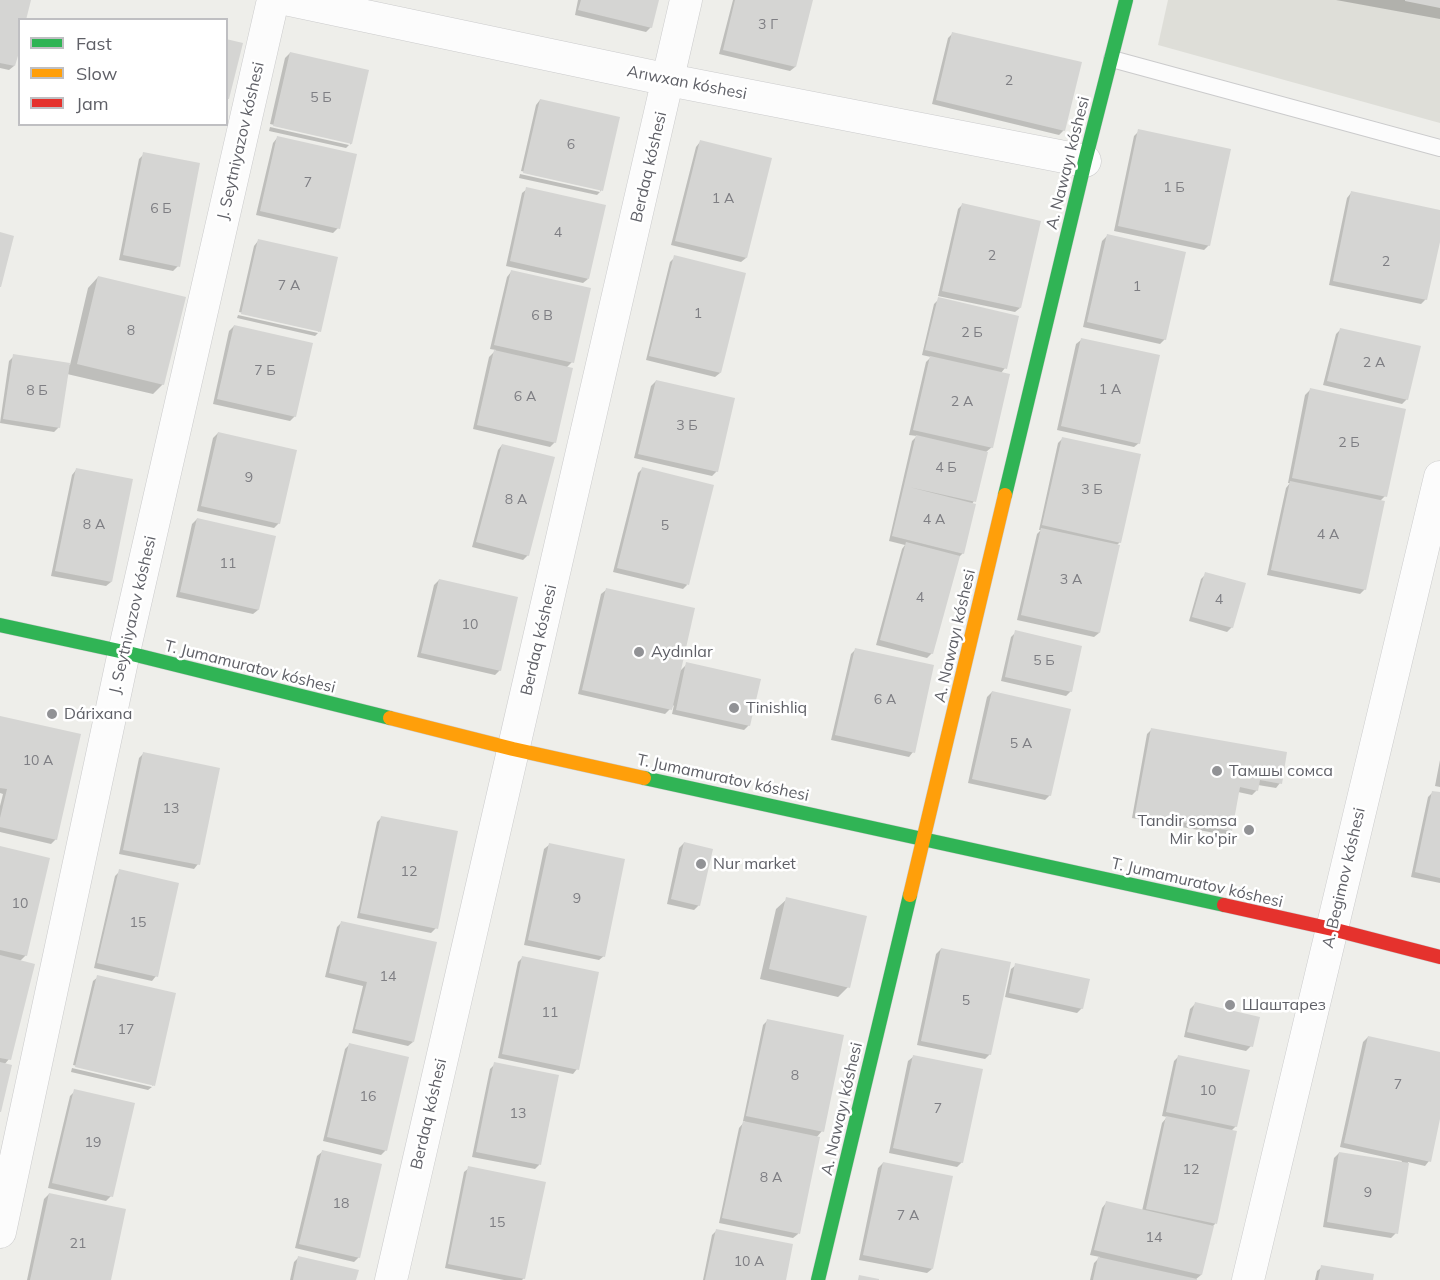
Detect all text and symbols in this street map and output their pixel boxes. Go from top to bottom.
house number: 3 Г [758,17,778,33]
legend [18,18,228,126]
text: Fast [76,32,112,55]
street label: J. Seytniyazov kóshesi [213,60,269,222]
text: Slow [76,62,117,85]
street label: Arıwxan kóshesi [625,62,749,104]
house number: 2 [1005,73,1013,89]
house number: 5 Б [310,90,332,106]
text: Jam [76,92,109,115]
street label: A. Nawayı kóshesi [1042,95,1094,231]
street label: Berdaq kóshesi [627,110,671,224]
house number: 6 [567,137,575,153]
house number: 7 [304,175,312,191]
house number: 1 Б [1163,180,1185,196]
house number: 1 А [712,191,734,207]
house number: 6 Б [150,201,172,217]
house number: 4 [554,225,562,241]
house number: 2 [988,248,996,264]
house number: 2 [1382,254,1390,270]
house number: 7 А [278,278,300,294]
house number: 1 [1133,279,1141,295]
house number: 1 [694,306,702,322]
house number: 6 В [531,308,553,324]
house number: 8 [127,323,135,339]
house number: 2 Б [961,325,983,341]
house number: 2 А [1363,355,1385,371]
house number: 7 Б [254,363,276,379]
house number: 1 А [1099,382,1121,398]
house number: 8 Б [26,383,48,399]
house number: 6 А [514,389,536,405]
house number: 2 А [951,394,973,410]
house number: 3 Б [676,418,698,434]
house number: 2 Б [1338,435,1360,451]
house number: 4 Б [935,460,957,476]
house number: 9 [245,470,253,486]
house number: 3 Б [1081,482,1103,498]
house number: 8 А [505,492,527,508]
house number: 4 А [923,512,945,528]
house number: 8 А [83,517,105,533]
house number: 5 [661,518,669,534]
house number: 4 А [1317,527,1339,543]
street label: J. Seytniyazov kóshesi [105,534,161,696]
house number: 11 [220,556,236,572]
street label: A. Nawayı kóshesi [930,568,980,704]
house number: 3 А [1060,572,1082,588]
street label: Berdaq kóshesi [517,583,561,697]
house number: 4 [916,590,924,606]
house number: 4 [1215,592,1223,608]
house number: 10 [462,617,478,633]
street label: T. Jumamuratov kóshesi [163,636,337,698]
place label: Aydınlar [651,642,713,662]
marker: Aydınlar [632,645,646,659]
house number: 5 Б [1033,653,1055,669]
house number: 6 А [874,692,896,708]
place label: Tinishliq [746,698,807,718]
marker: Tinishliq [727,701,741,715]
place label: Dárixana [64,704,132,724]
marker: Dárixana [45,707,59,721]
house number: 5 А [1010,736,1032,752]
street label: T. Jumamuratov kóshesi [635,750,811,806]
house number: 10 А [23,753,53,769]
place label: Тамшы сомса [1229,761,1333,781]
marker: Тамшы сомса [1210,764,1224,778]
house number: 13 [163,801,179,817]
street label: A. Begimov kóshesi [1318,806,1370,950]
place label: Tandir somsa Mir ko'pir [1138,811,1237,849]
marker: Tandir somsa Mir ko'pir [1242,823,1256,837]
place label: Nur market [713,854,796,874]
street label: T. Jumamuratov kóshesi [1109,854,1285,912]
marker: Nur market [694,857,708,871]
house number: 12 [401,864,417,880]
house number: 9 [573,891,581,907]
house number: 10 [12,896,28,912]
house number: 15 [130,915,146,931]
house number: 14 [380,969,396,985]
house number: 5 [962,993,970,1009]
place label: Шаштарез [1242,995,1326,1015]
marker: Шаштарез [1223,998,1237,1012]
house number: 11 [542,1005,558,1021]
house number: 17 [118,1022,134,1038]
street label: A. Nawayı kóshesi [817,1041,867,1177]
street label: Berdaq kóshesi [407,1057,451,1171]
house number: 8 [791,1068,799,1084]
house number: 7 [1394,1077,1402,1093]
house number: 10 [1200,1083,1216,1099]
house number: 16 [360,1089,376,1105]
house number: 7 [934,1101,942,1117]
house number: 13 [510,1106,526,1122]
house number: 19 [85,1135,101,1151]
house number: 12 [1183,1162,1199,1178]
house number: 8 А [760,1170,782,1186]
house number: 9 [1364,1185,1372,1201]
house number: 18 [333,1196,349,1212]
house number: 7 А [897,1208,919,1224]
house number: 15 [489,1215,505,1231]
house number: 14 [1146,1230,1162,1246]
house number: 21 [70,1236,86,1252]
house number: 10 А [734,1254,764,1270]

